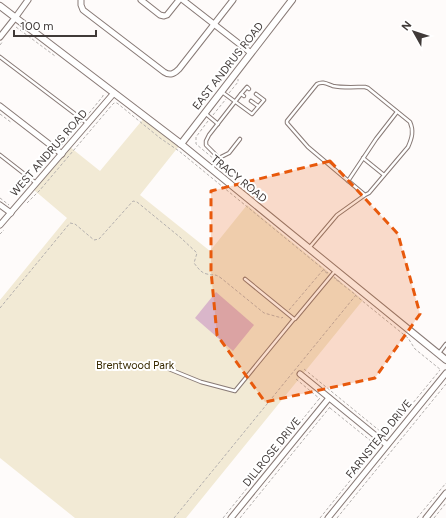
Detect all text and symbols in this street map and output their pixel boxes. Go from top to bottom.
scale bar [14,12,96,38]
north arrow [394,12,434,52]
text: 100 m [20,19,54,33]
street label: EAST ANDRUS ROAD [190,19,267,112]
text: N [399,19,414,33]
street label: WEST ANDRUS ROAD [8,107,91,199]
street label: TRACY ROAD [209,153,270,206]
park label: Brentwood Park [96,359,175,372]
street label: FARNSTEAD DRIVE [343,397,415,481]
street label: DILLROSE DRIVE [240,415,304,489]

